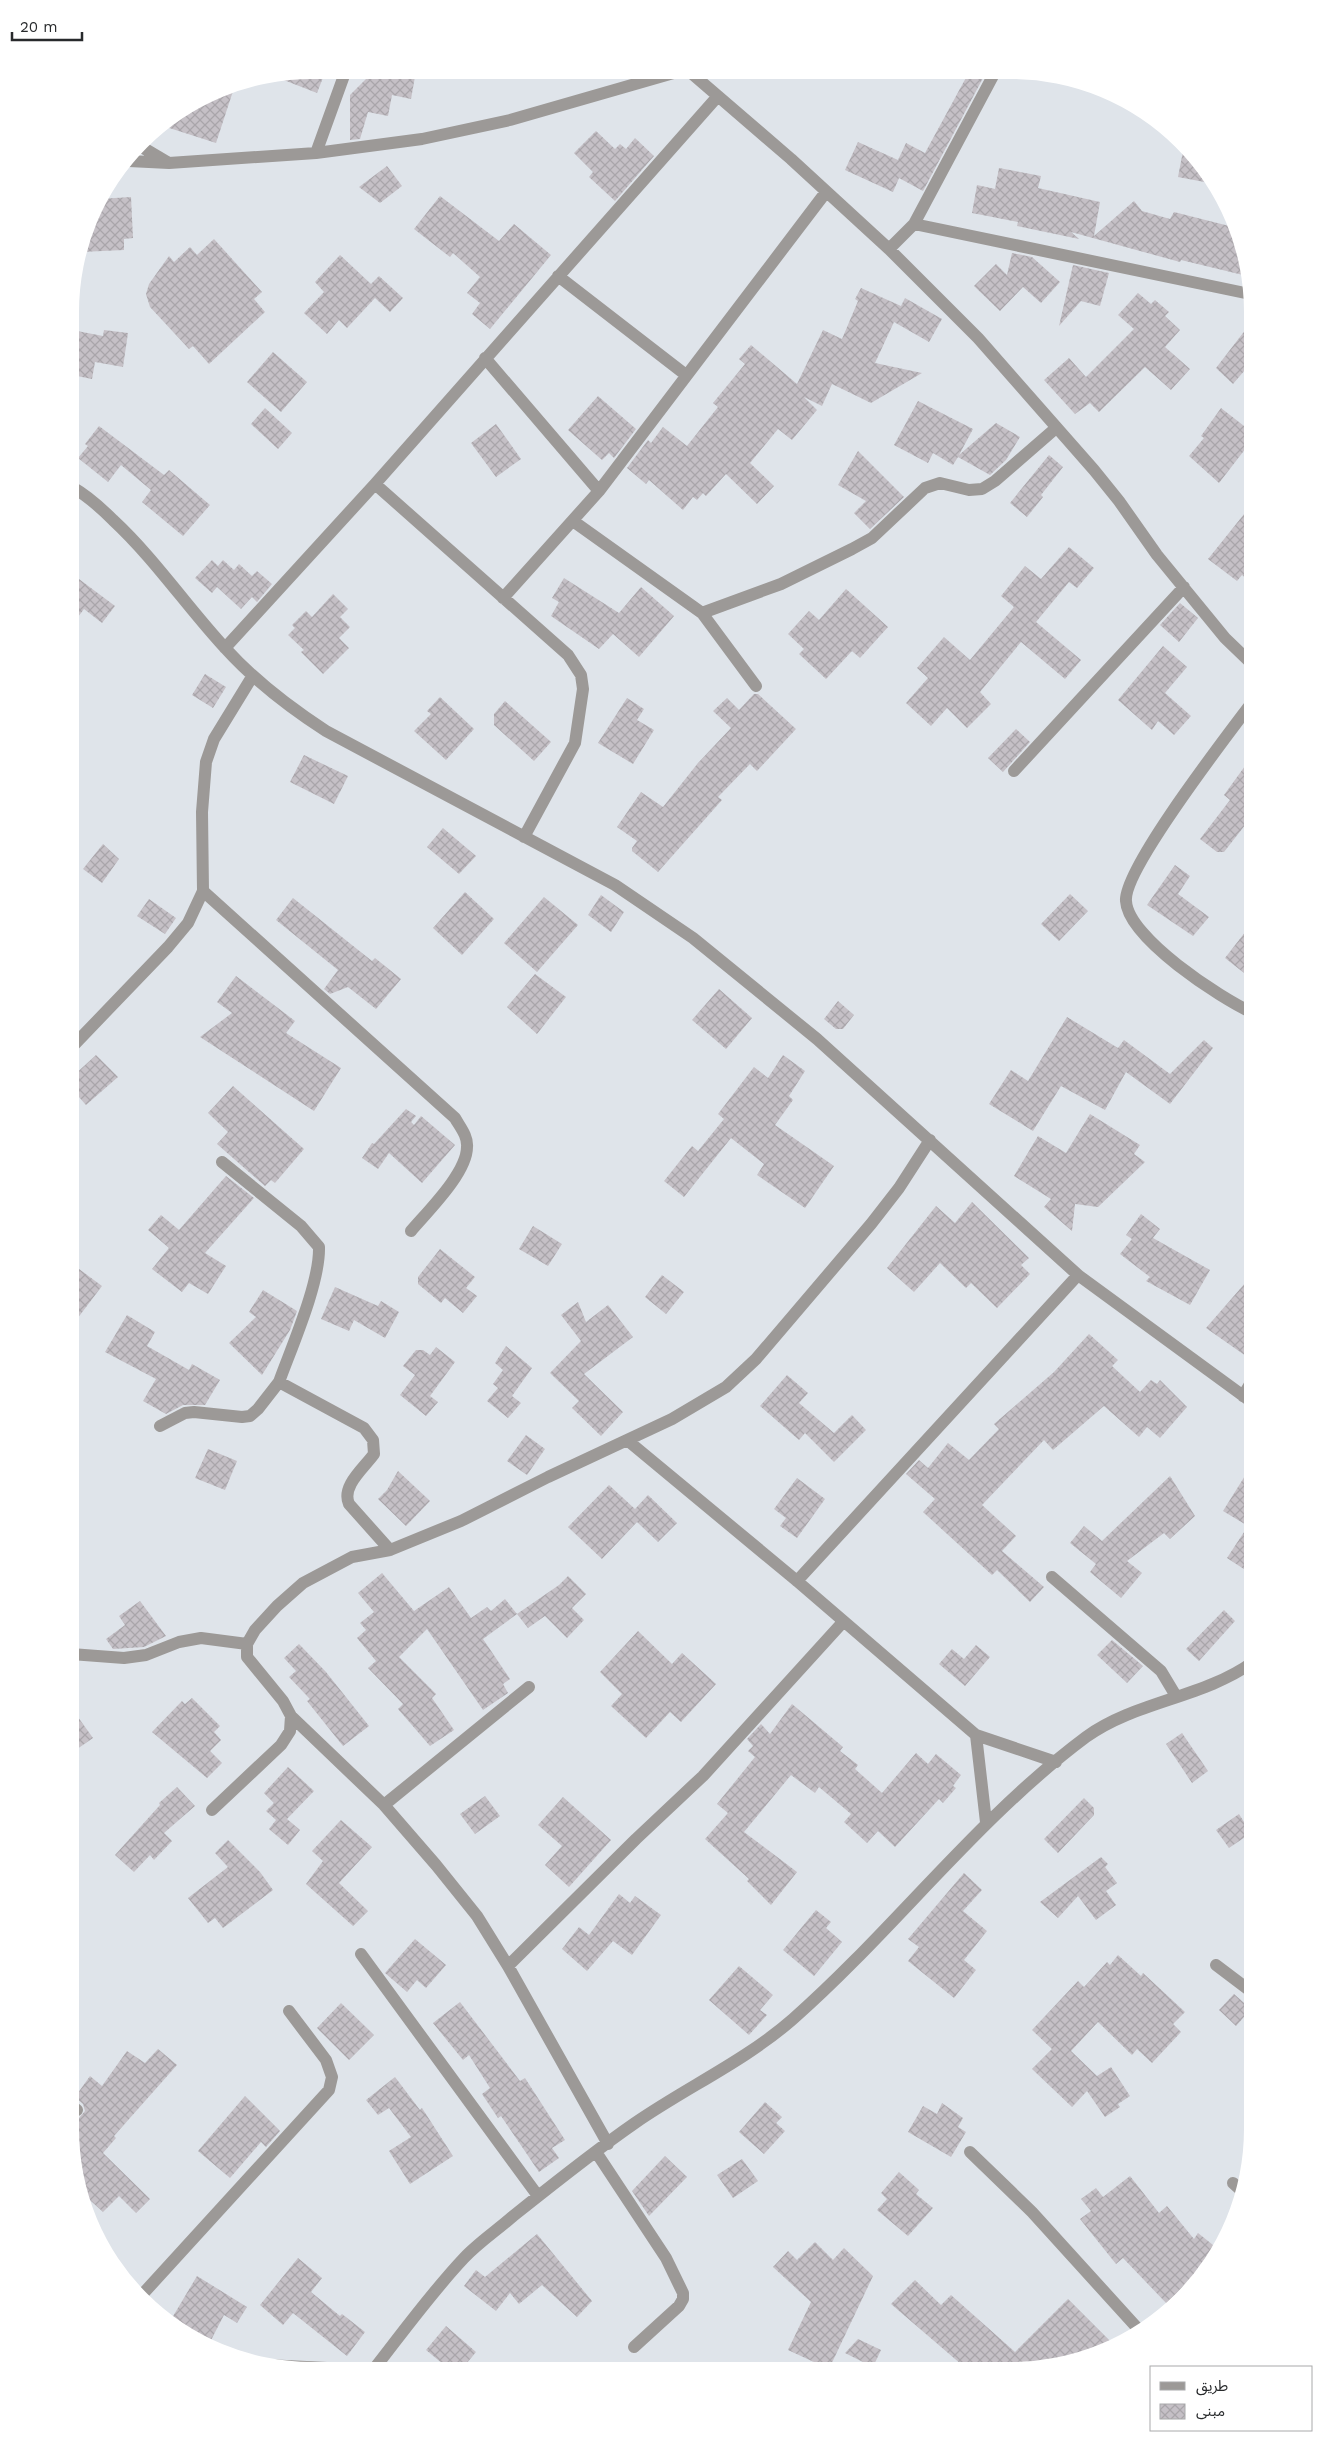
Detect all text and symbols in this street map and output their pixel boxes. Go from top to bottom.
scale bar [12,10,82,42]
text: 20 m [20,18,58,36]
legend [1150,2366,1313,2431]
text: طريق [1196,2377,1228,2396]
text: مبنى [1196,2402,1225,2420]

